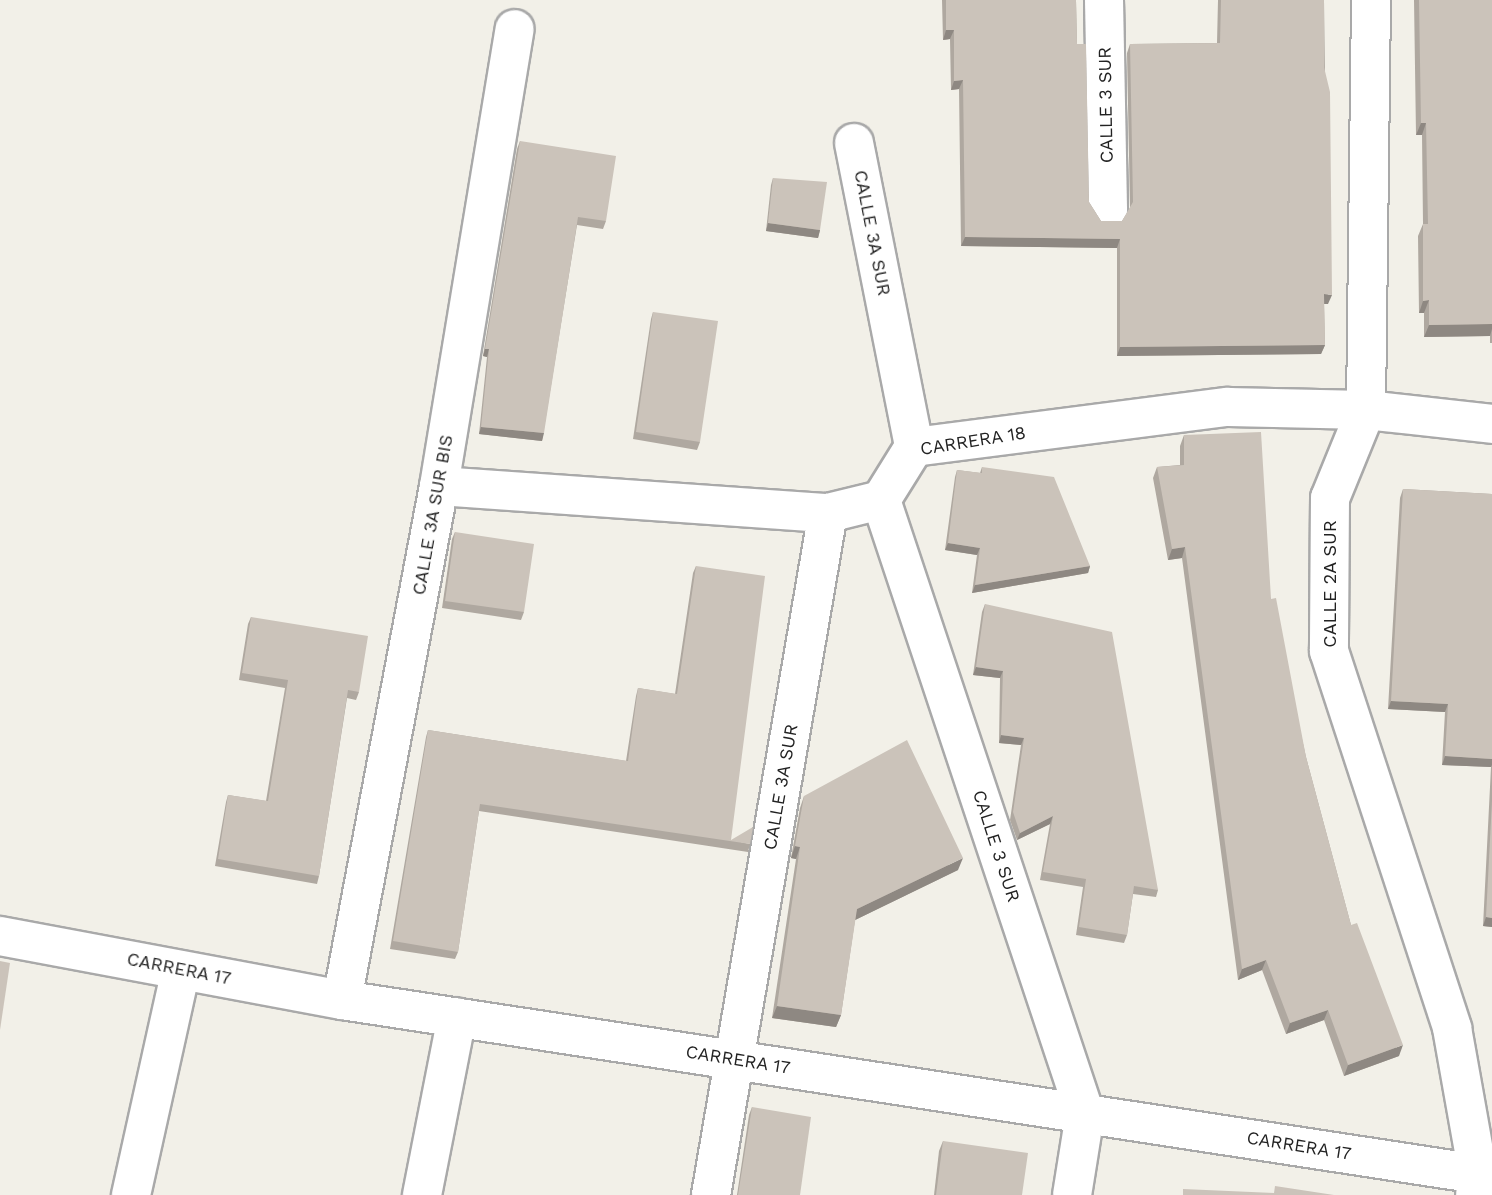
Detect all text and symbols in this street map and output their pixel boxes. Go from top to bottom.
street label: CALLE 3 SUR [1094,47,1118,163]
street label: CALLE 3A SUR [849,168,895,298]
street label: CARRERA 18 [918,422,1028,460]
street label: CALLE 3A SUR BIS [408,433,458,597]
street label: CALLE 2A SUR [1319,520,1341,648]
street label: CALLE 3A SUR [759,722,803,852]
street label: CALLE 3 SUR [968,787,1024,905]
street label: CARRERA 17 [125,948,233,990]
street label: CARRERA 17 [684,1041,792,1079]
street label: CARRERA 17 [1245,1127,1353,1165]

